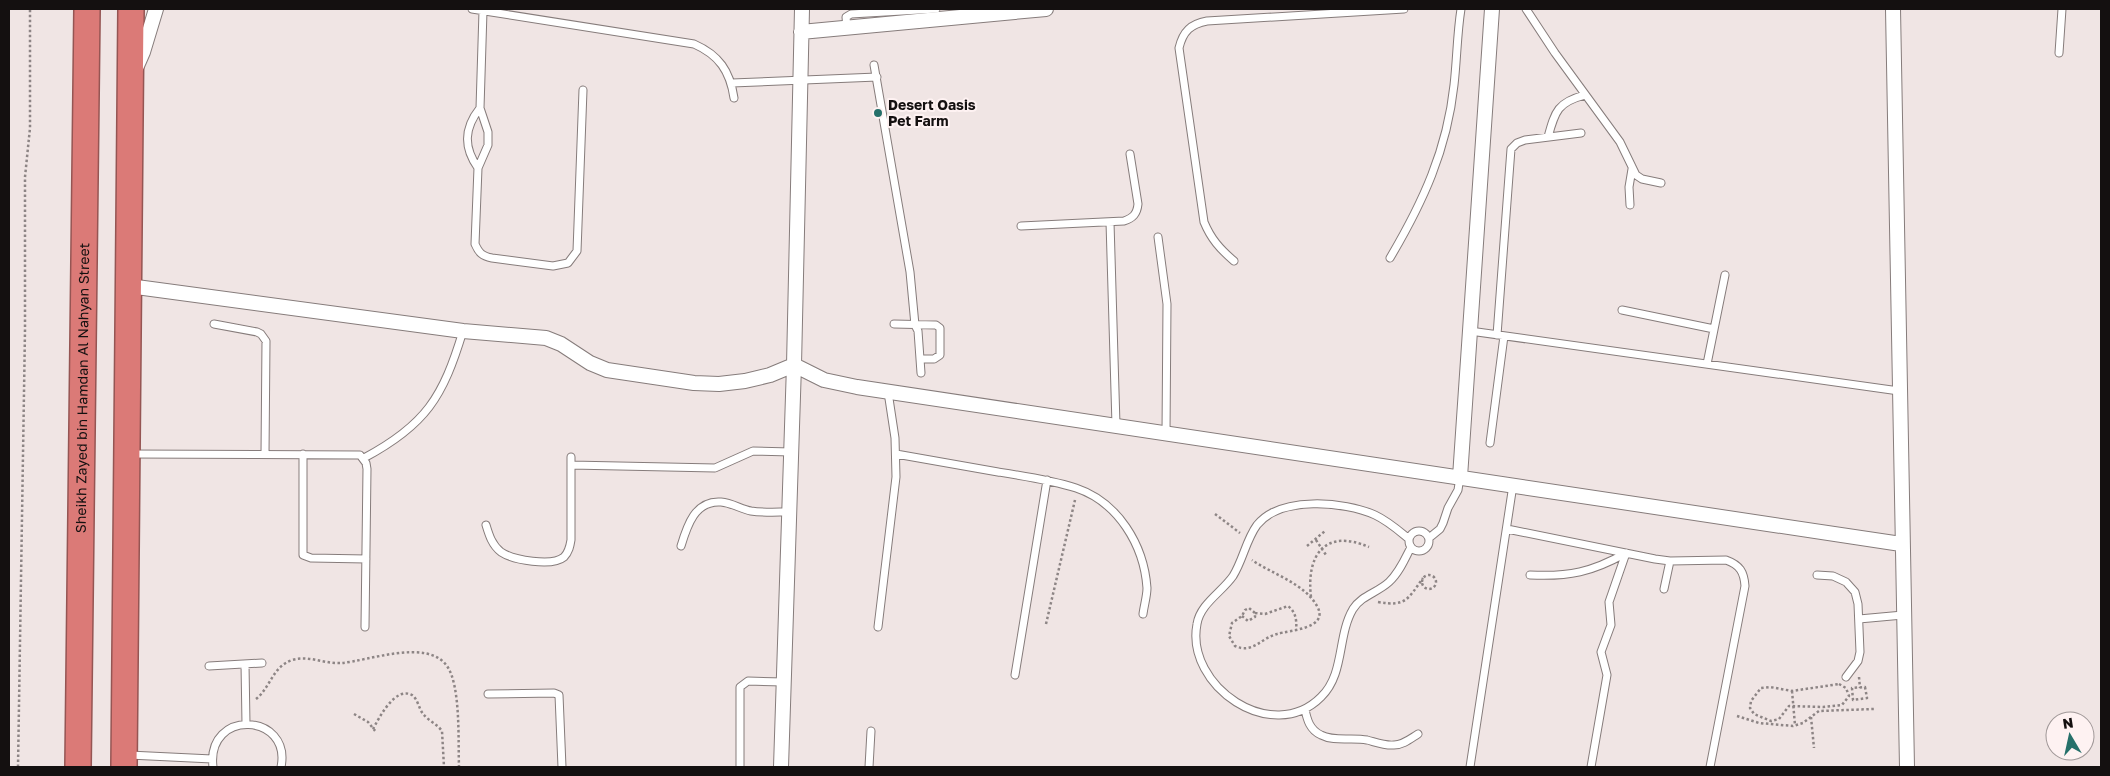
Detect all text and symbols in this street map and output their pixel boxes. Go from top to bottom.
place label: Desert Oasis Pet Farm [888,96,976,129]
marker: Desert Oasis Pet Farm [872,107,884,119]
street label: Sheikh Zayed bin Hamdan Al Nahyan Street [72,243,92,533]
north arrow [2045,711,2095,761]
text: N [2061,713,2074,732]

